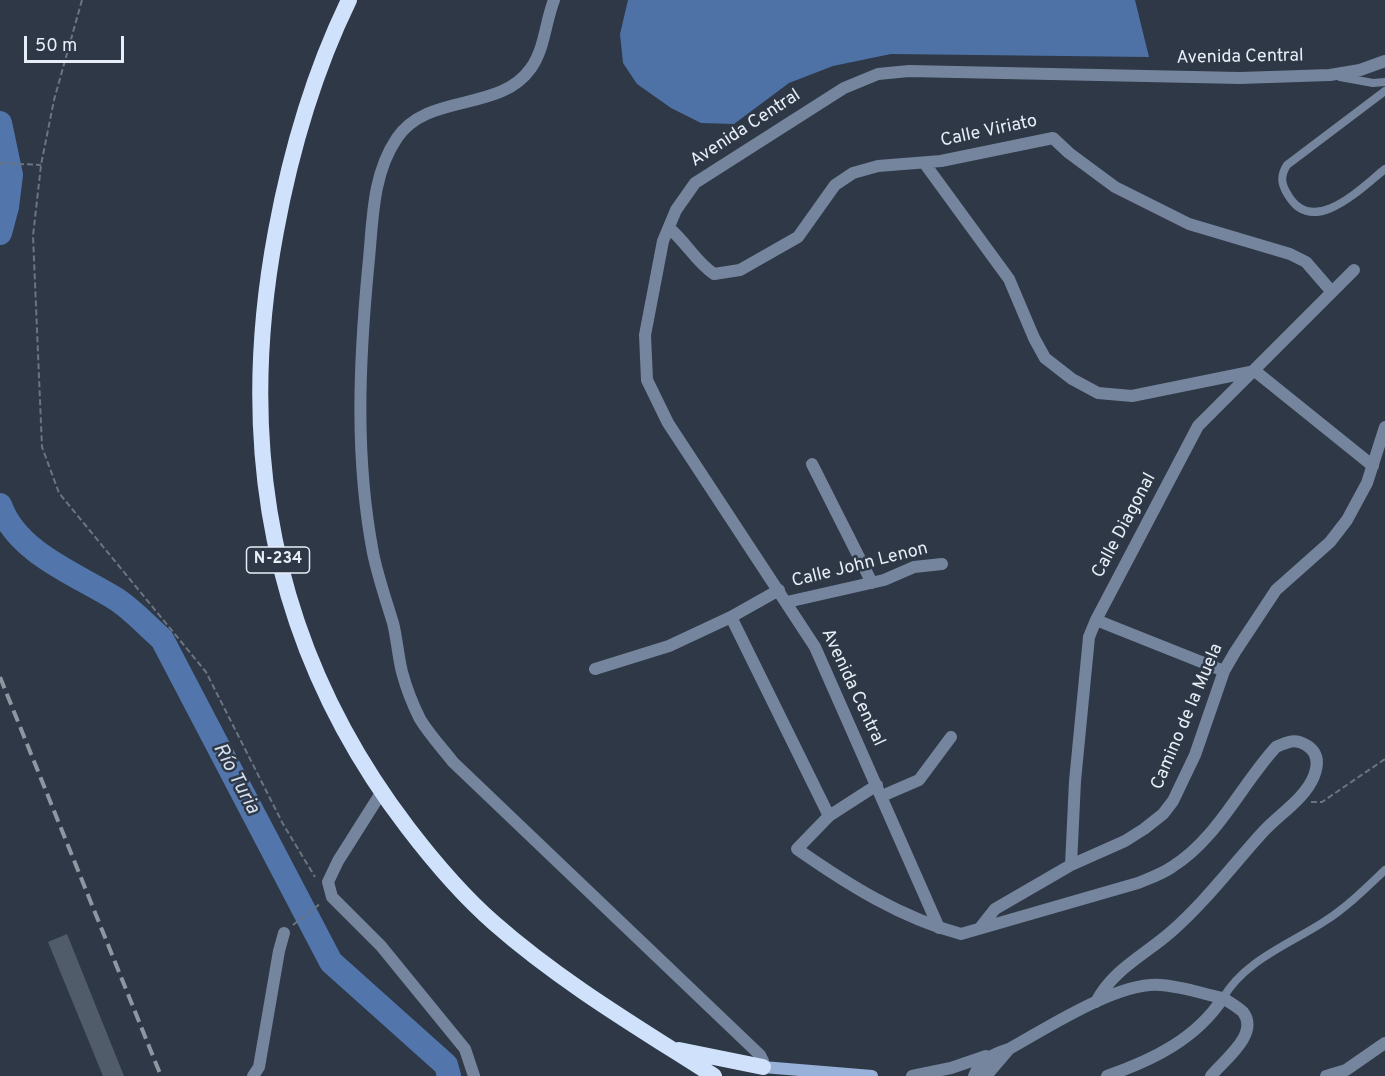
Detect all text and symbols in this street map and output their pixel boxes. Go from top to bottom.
scale bar [27,24,128,62]
text: 50 m [35,35,77,58]
street label: Avenida Central [1176,46,1304,70]
street label: Avenida Central [687,85,805,173]
street label: Calle Viriato [939,111,1039,153]
street label: Calle Diagonal [1088,470,1162,582]
street label: Calle John Lenon [790,539,930,593]
road number: N-234 [246,547,310,573]
street label: Avenida Central [815,626,889,750]
street label: Camino de la Muela [1147,641,1229,793]
water label: Río Turia [206,739,264,819]

